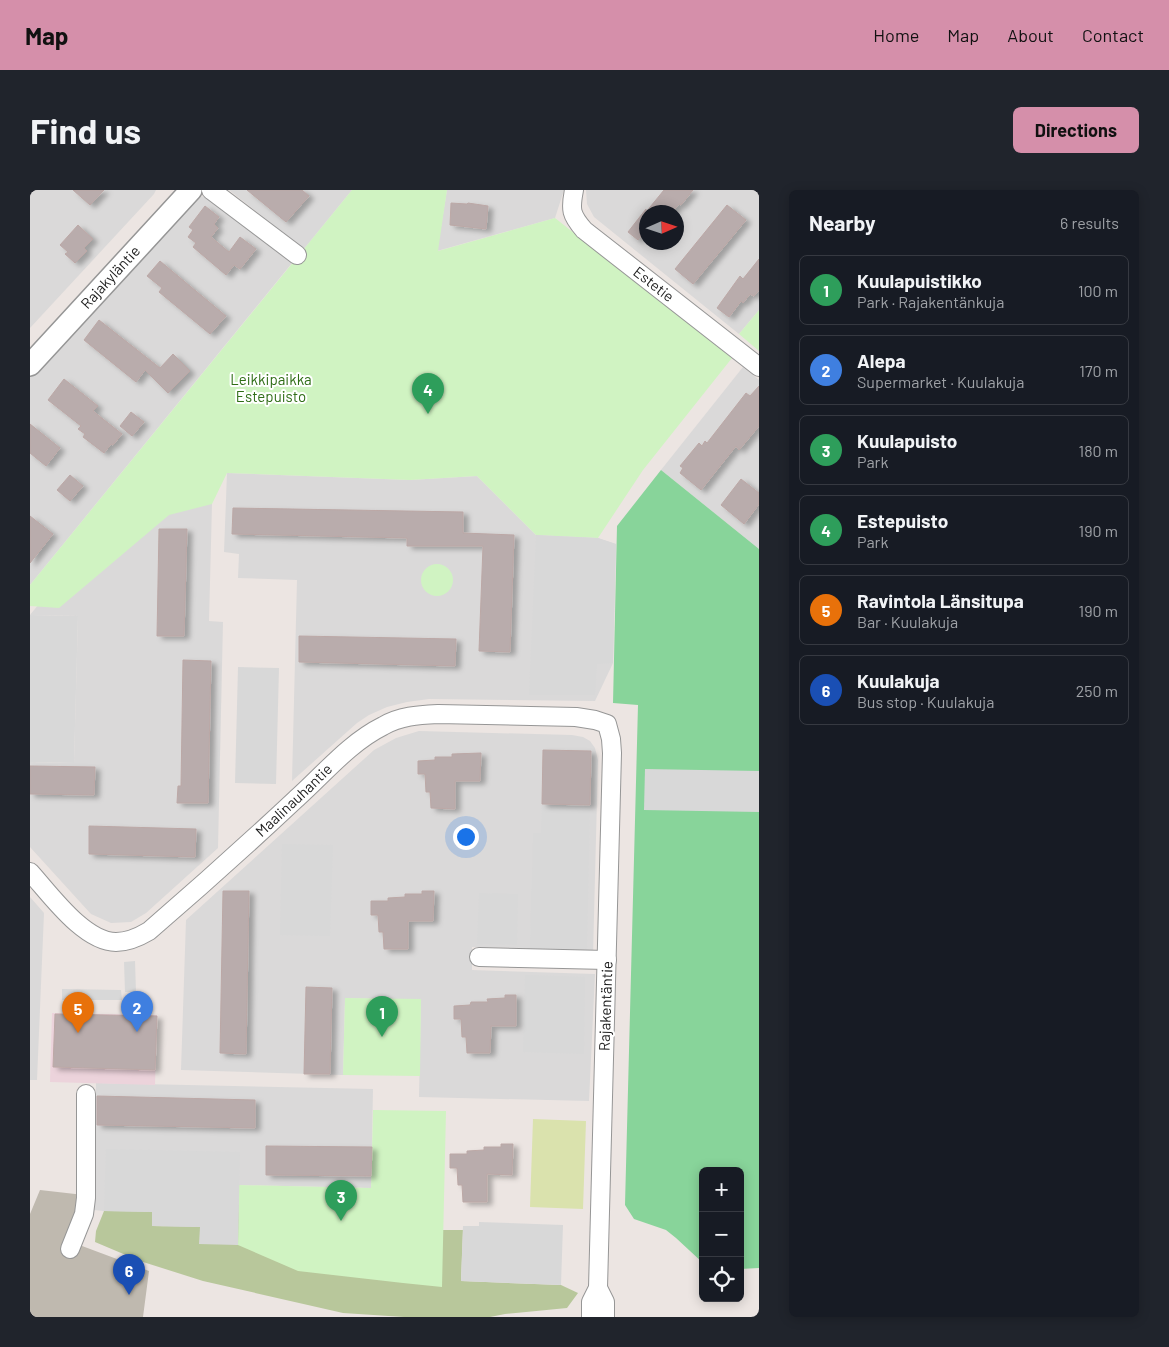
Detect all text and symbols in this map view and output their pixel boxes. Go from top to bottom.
text: Map [25,21,68,50]
text: Home [873,24,919,46]
text: Map [947,24,979,46]
text: About [1007,24,1054,46]
text: Contact [1082,24,1144,46]
button: Directions [1013,107,1139,153]
text: Find us [30,109,141,151]
north arrow [639,205,684,250]
text: Nearby [809,210,875,235]
text: 6 results [1060,213,1119,232]
street label: Rajakyläntie [76,242,143,312]
street label: Estetie [630,262,678,305]
text: Kuulapuistikko [857,269,982,292]
text: 1 [823,281,829,300]
text: 100 m [1078,281,1118,300]
text: Park · Rajakentänkuja [857,292,1004,311]
text: Alepa [857,349,906,372]
text: 2 [822,361,830,380]
text: 170 m [1079,361,1118,380]
park label: Leikkipaikka Estepuisto [230,370,312,405]
text: Supermarket · Kuulakuja [857,372,1024,391]
pin: 4 [412,373,444,414]
text: Kuulapuisto [857,429,957,452]
text: 3 [822,441,830,460]
text: 180 m [1079,441,1118,460]
text: Park [857,452,888,471]
text: Estepuisto [857,509,948,532]
text: 4 [821,521,831,540]
text: 190 m [1079,521,1118,540]
text: Park [857,532,888,551]
text: Ravintola Länsitupa [857,589,1024,612]
text: 5 [822,601,830,620]
text: 190 m [1079,601,1118,620]
text: Bar · Kuulakuja [857,612,958,631]
text: Kuulakuja [857,669,940,692]
text: 6 [822,681,830,700]
text: 250 m [1076,681,1118,700]
text: Bus stop · Kuulakuja [857,692,994,711]
street label: Maalinauhantie [251,759,335,840]
your location [453,824,479,850]
street label: Rajakentäntie [594,961,616,1051]
pin: 2 [121,991,153,1032]
pin: 5 [62,992,94,1033]
pin: 1 [366,996,398,1037]
map controls [699,1167,744,1302]
button: + [699,1167,744,1212]
pin: 3 [325,1180,357,1221]
button: − [699,1212,744,1257]
pin: 6 [113,1254,145,1295]
button: locate [699,1257,744,1302]

